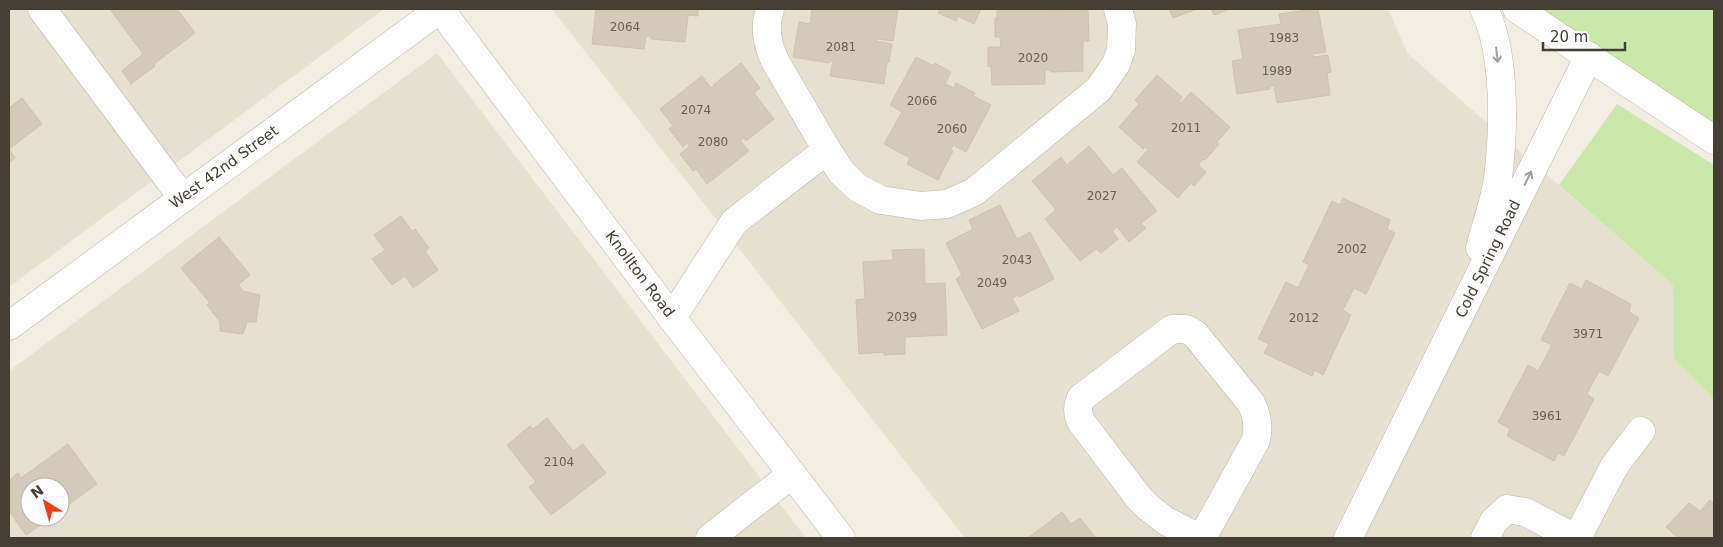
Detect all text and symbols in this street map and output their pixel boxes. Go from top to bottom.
house number: 2064 [610,20,640,34]
scale bar [1543,20,1626,52]
text: 20 m [1550,28,1588,46]
house number: 1983 [1269,31,1299,45]
house number: 2081 [826,40,856,54]
one-way arrow [1493,47,1503,63]
house number: 2020 [1018,51,1048,65]
house number: 1989 [1262,64,1292,78]
house number: 2066 [907,94,937,108]
house number: 2074 [681,103,711,117]
street label: West 42nd Street [166,121,282,213]
house number: 2011 [1171,121,1201,135]
house number: 2060 [937,122,967,136]
house number: 2080 [698,135,728,149]
one-way arrow [1524,171,1533,186]
house number: 2027 [1087,189,1117,203]
street label: Cold Spring Road [1452,197,1524,321]
street label: Knollton Road [602,227,678,321]
house number: 2002 [1337,242,1367,256]
house number: 2043 [1002,253,1032,267]
house number: 2049 [977,276,1007,290]
house number: 2039 [887,310,917,324]
house number: 2012 [1289,311,1319,325]
house number: 3971 [1573,327,1603,341]
house number: 3961 [1532,409,1562,423]
house number: 2104 [544,455,574,469]
north arrow [20,477,70,527]
text: N [28,482,47,502]

